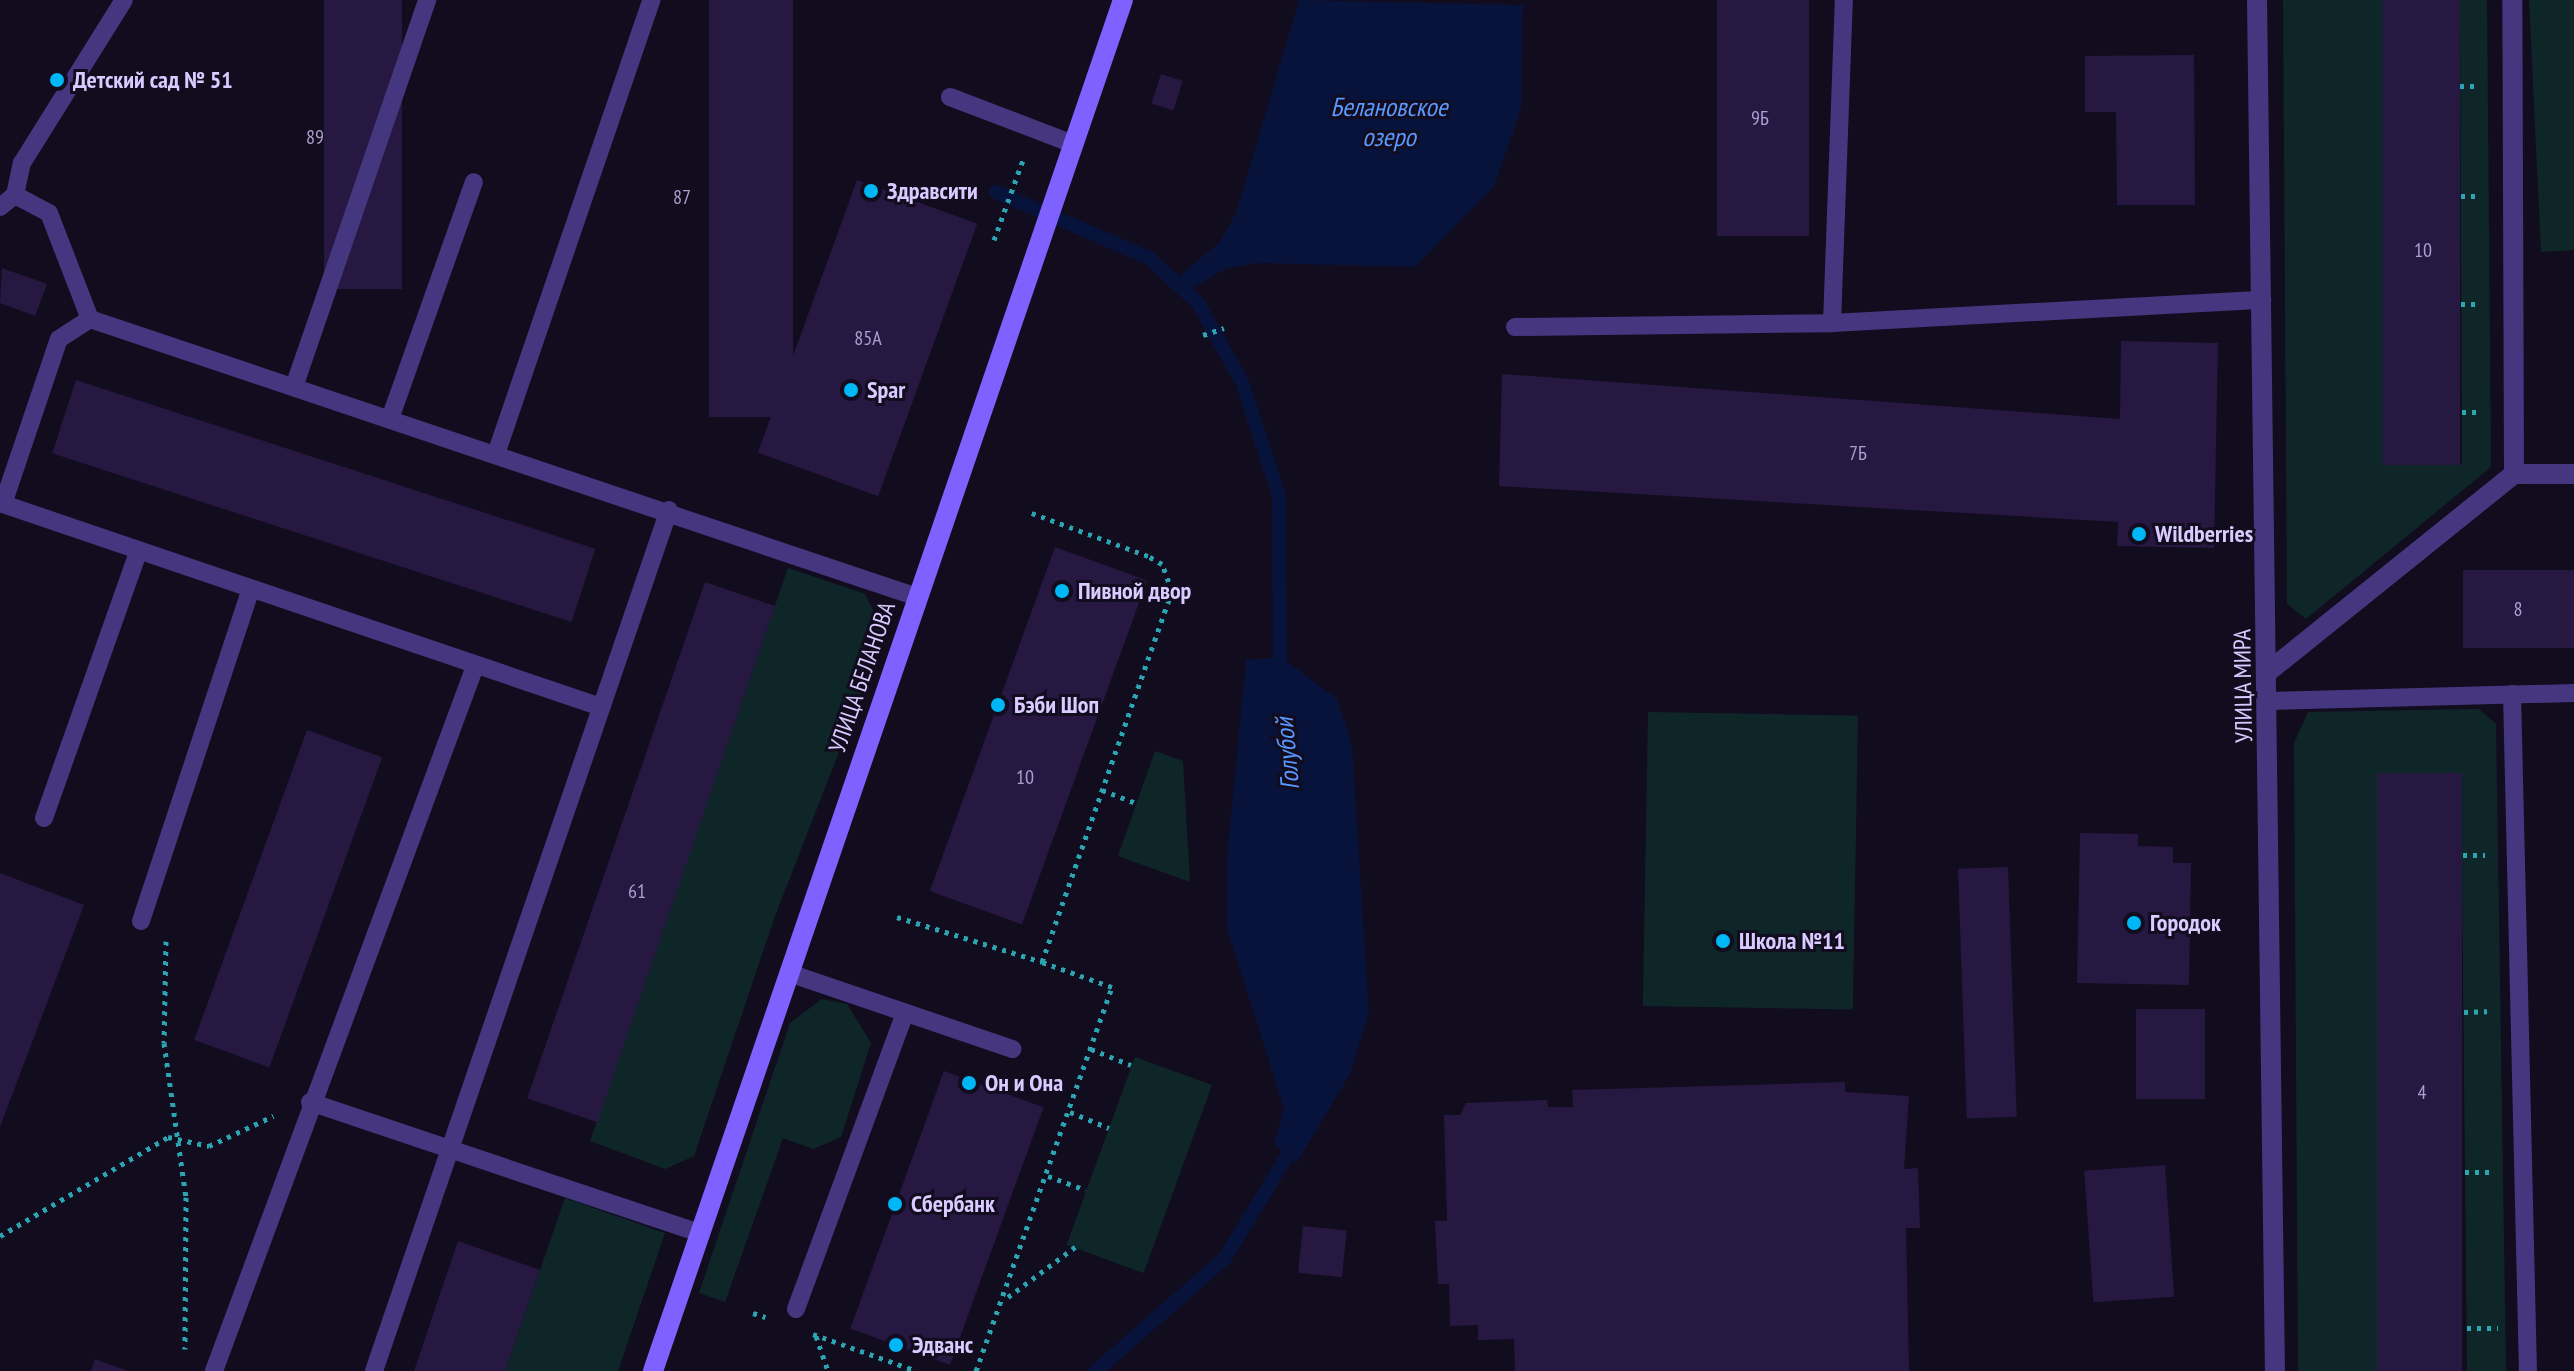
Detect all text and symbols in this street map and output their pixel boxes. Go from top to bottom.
place label: Детский сад № 51 [73,66,233,94]
marker: Детский сад № 51 [48,71,66,89]
water label: Белановское озеро [1331,91,1447,152]
house number: 9Б [1751,106,1769,130]
house number: 89 [306,125,324,149]
place label: Здравсити [887,177,978,205]
marker: Здравсити [862,182,880,200]
house number: 87 [673,185,691,209]
house number: 10 [2414,238,2432,262]
house number: 85А [854,326,882,350]
place label: Spar [867,376,905,404]
marker: Spar [842,381,860,399]
house number: 7Б [1849,441,1867,465]
place label: Wildberries [2155,520,2253,548]
marker: Wildberries [2130,525,2148,543]
place label: Пивной двор [1078,577,1191,605]
marker: Пивной двор [1053,582,1071,600]
street label: УЛИЦА БЕЛАНОВА [823,597,901,757]
house number: 8 [2514,597,2522,621]
street label: УЛИЦА МИРА [2228,628,2258,744]
place label: Бэби Шоп [1014,691,1099,719]
marker: Бэби Шоп [989,696,1007,714]
water label: Голубой [1268,717,1306,791]
house number: 10 [1016,765,1034,789]
house number: 61 [628,879,646,903]
place label: Городок [2150,909,2221,937]
marker: Городок [2125,914,2143,932]
place label: Школа №11 [1739,927,1845,955]
marker: Школа №11 [1714,932,1732,950]
place label: Он и Она [985,1069,1063,1097]
marker: Он и Она [960,1074,978,1092]
house number: 4 [2418,1080,2426,1104]
place label: Сбербанк [911,1190,995,1218]
marker: Сбербанк [886,1195,904,1213]
place label: Эдванс [912,1331,973,1359]
marker: Эдванс [887,1336,905,1354]

